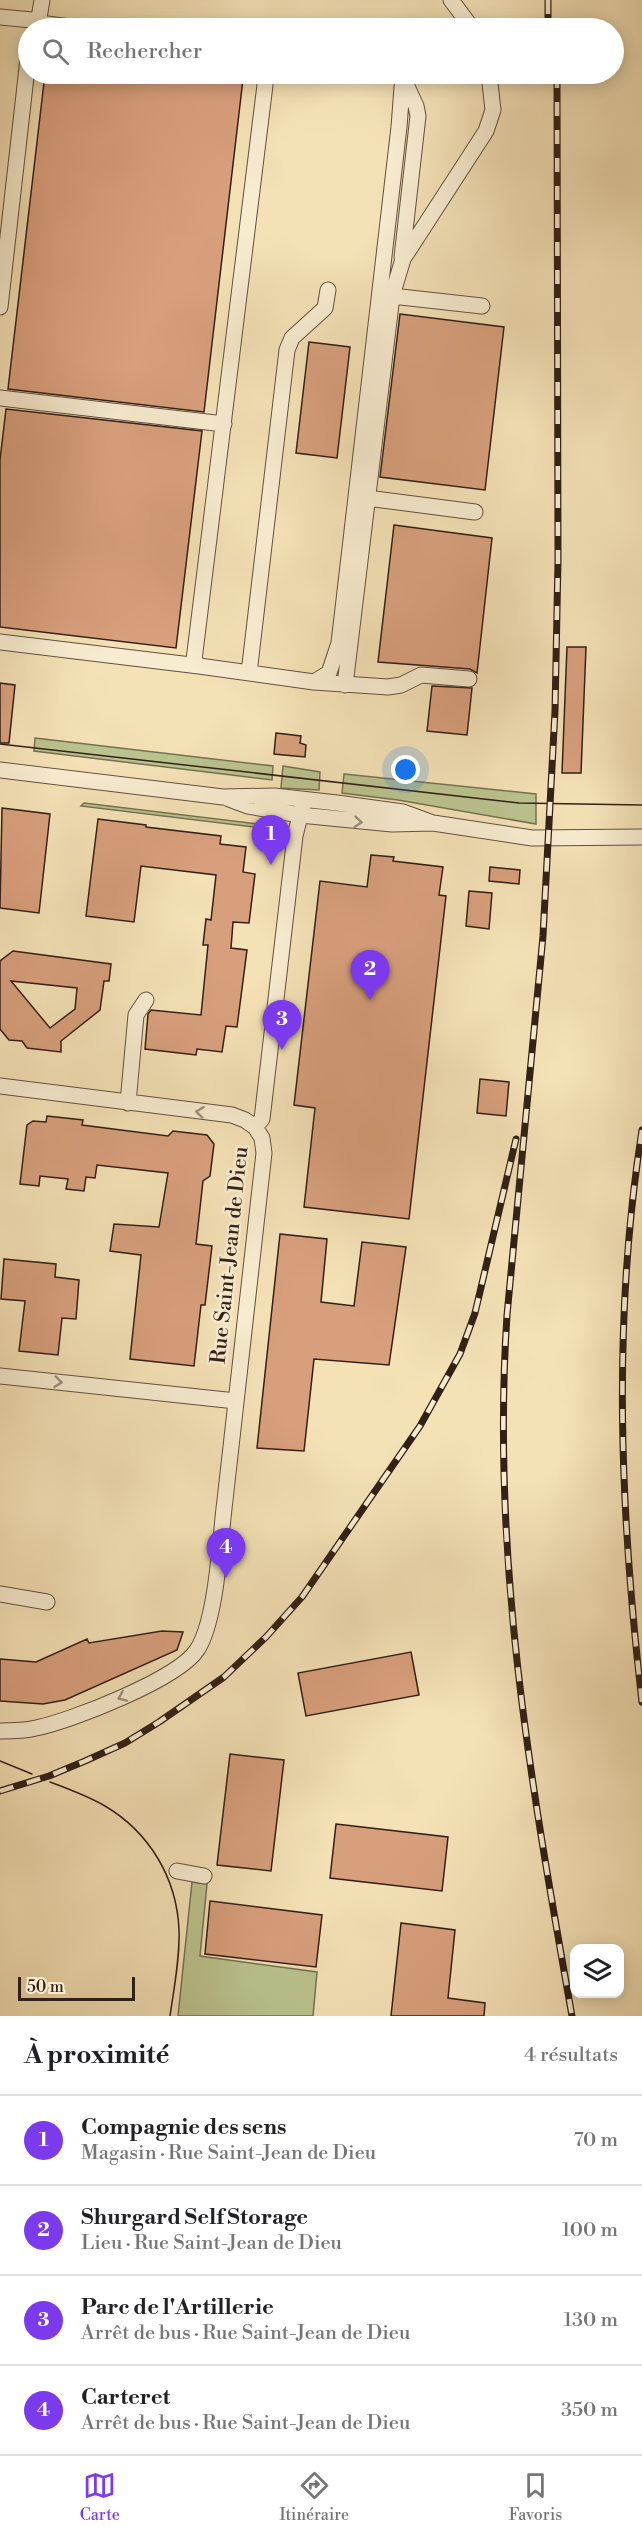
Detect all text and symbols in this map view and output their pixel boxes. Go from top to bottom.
search box [18,18,624,84]
icon: search [39,35,72,68]
text: Rechercher [87,38,202,65]
your location [391,755,420,784]
one-way arrow [353,815,362,828]
pin: 1 [252,816,290,865]
pin: 2 [350,950,389,1000]
pin: 3 [262,1000,302,1050]
one-way arrow [195,1106,204,1118]
street label: Rue Saint-Jean de Dieu [206,1145,254,1365]
one-way arrow [54,1375,63,1388]
pin: 4 [206,1528,246,1578]
one-way arrow [117,1690,128,1702]
map controls [570,1944,624,1998]
button: layers [570,1944,624,1998]
scale bar [18,1974,135,2002]
text: 50 m [27,1977,64,1997]
text: À proximité [24,2039,169,2071]
text: 4 résultats [524,2043,618,2068]
text: Compagnie des sens [81,2114,286,2141]
text: 1 [39,2128,48,2153]
text: 70 m [574,2128,618,2153]
text: Magasin · Rue Saint-Jean de Dieu [81,2141,376,2166]
text: Shurgard Self Storage [81,2204,308,2231]
text: 2 [37,2218,50,2243]
text: 100 m [562,2218,618,2243]
text: Lieu · Rue Saint-Jean de Dieu [81,2231,342,2256]
text: Parc de l'Artillerie [81,2294,274,2321]
text: 3 [37,2308,50,2333]
text: 130 m [563,2308,618,2333]
text: Arrêt de bus · Rue Saint-Jean de Dieu [81,2321,410,2346]
text: Carteret [81,2384,170,2411]
text: 4 [37,2398,50,2423]
text: 350 m [561,2398,618,2423]
text: Arrêt de bus · Rue Saint-Jean de Dieu [81,2411,410,2436]
tab: Carte [80,2469,120,2525]
tab: Itinéraire [279,2469,349,2525]
tab: Favoris [509,2469,562,2525]

